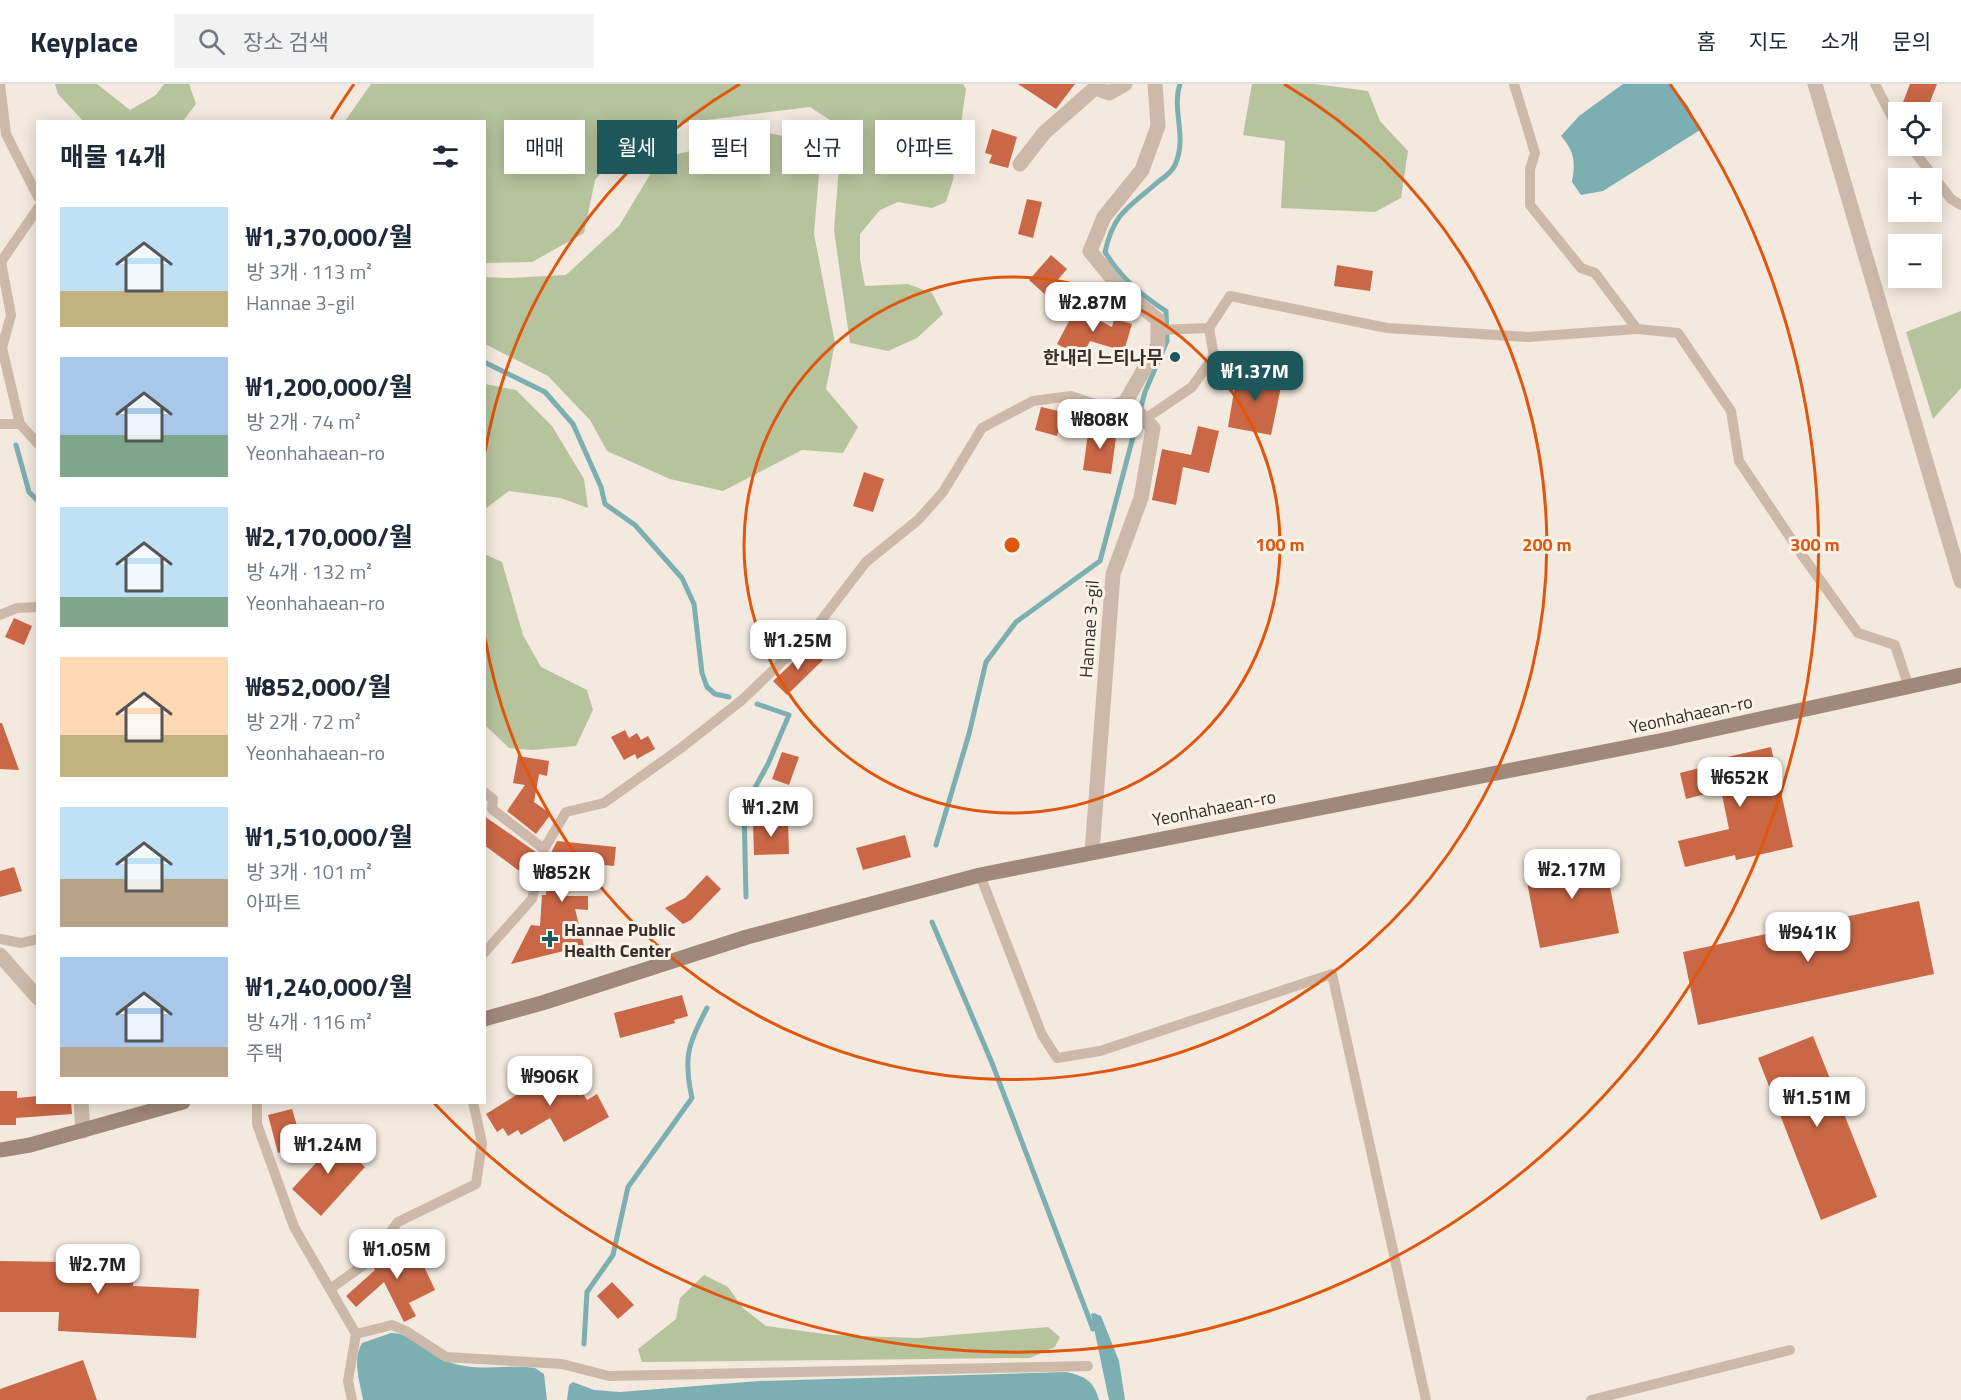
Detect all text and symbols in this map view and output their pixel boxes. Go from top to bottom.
search box [174,14,594,68]
text: Keyplace [30,20,138,63]
icon: search [195,25,228,58]
text: 장소 검색 [243,25,329,59]
text: 홈 [1697,25,1716,57]
text: 지도 [1749,25,1788,57]
text: 소개 [1821,25,1859,57]
text: 문의 [1892,25,1931,57]
map controls [1888,102,1942,288]
button: locate [1888,102,1942,156]
chip: 매매 [504,120,585,174]
chip: 월세 [597,120,677,174]
chip: 필터 [689,120,770,174]
chip: 신규 [782,120,863,174]
chip: 아파트 [875,120,975,174]
text: 매물 14개 [60,137,167,176]
icon: filters [429,140,462,173]
button: + [1888,168,1942,222]
text: ₩1,370,000/월 [246,217,413,256]
icon: home [108,231,180,303]
button: − [1888,234,1942,288]
text: 방 3개 · 113 m² [246,256,372,287]
pin: ₩2.87M [1044,282,1142,333]
text: ₩2.87M [1059,286,1127,317]
text: Hannae 3-gil [246,287,355,318]
place label: 한내리 느티나무 [1043,344,1163,371]
marker: 한내리 느티나무 [1168,350,1182,364]
pin: ₩1.37M [1206,351,1304,402]
text: ₩1.37M [1221,355,1289,386]
text: ₩1,200,000/월 [246,367,413,406]
icon: home [108,381,180,453]
pin: ₩808K [1058,399,1142,450]
text: ₩808K [1071,403,1129,434]
text: 방 2개 · 74 m² [246,406,361,437]
text: Yeonhahaean-ro [246,437,385,468]
text: ₩2,170,000/월 [246,517,413,556]
icon: home [108,531,180,603]
text: 100 m [1255,531,1305,558]
text: 200 m [1522,531,1572,558]
text: 300 m [1790,531,1840,558]
centre of rings [1002,535,1022,555]
text: 방 4개 · 132 m² [246,556,372,587]
street label: Hannae 3-gil [1072,579,1106,679]
text: Yeonhahaean-ro [246,587,385,618]
pin: ₩1.25M [749,620,847,671]
text: ₩1.25M [764,624,832,655]
text: ₩852,000/월 [246,667,392,706]
icon: home [108,681,180,753]
street label: Yeonhahaean-ro [1627,688,1755,740]
text: 방 2개 · 72 m² [246,706,361,737]
text: Yeonhahaean-ro [246,737,385,768]
pin: ₩652K [1698,757,1782,808]
text: ₩652K [1711,761,1769,792]
street label: Yeonhahaean-ro [1150,783,1278,833]
pin: ₩1.2M [729,787,813,838]
text: ₩1.2M [743,791,799,822]
text: ₩1,510,000/월 [246,817,413,856]
icon: home [108,831,180,903]
pin: ₩2.17M [1523,849,1621,900]
pin: ₩852K [520,852,604,903]
text: ₩2.17M [1538,853,1606,884]
text: 방 3개 · 101 m² [246,856,372,887]
text: ₩852K [533,856,591,887]
text: 아파트 [246,887,301,918]
pin: ₩941K [1766,912,1850,963]
place label: Hannae Public Health Center [564,916,676,964]
text: ₩941K [1779,916,1837,947]
marker: Hannae Public Health Center [541,930,559,948]
text: ₩1,240,000/월 [246,967,413,1006]
icon: home [108,981,180,1053]
text: 방 4개 · 116 m² [246,1006,372,1037]
text: 주택 [246,1037,283,1068]
pin: ₩906K [508,1056,592,1107]
text: ₩906K [521,1060,579,1091]
pin: ₩1.51M [1768,1077,1866,1128]
text: ₩1.51M [1783,1081,1851,1112]
pin: ₩1.24M [279,1124,377,1175]
text: ₩1.24M [294,1128,362,1159]
pin: ₩1.05M [348,1229,446,1280]
text: ₩1.05M [363,1233,431,1264]
pin: ₩2.7M [56,1244,140,1295]
text: ₩2.7M [70,1248,126,1279]

